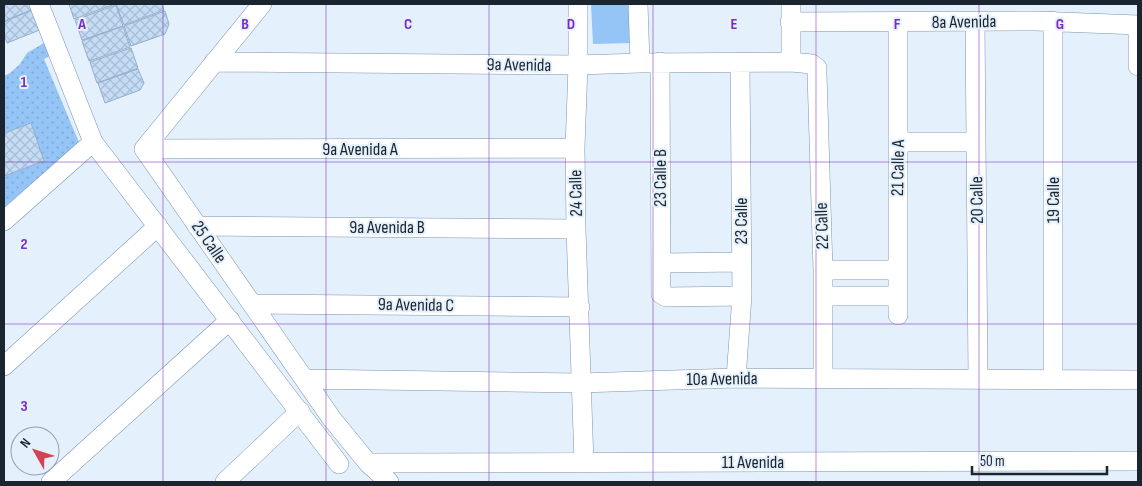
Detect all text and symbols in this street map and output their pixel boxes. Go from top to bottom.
street label: 8a Avenida [931,11,997,33]
text: A [77,15,86,34]
text: B [241,15,249,34]
text: C [404,15,412,34]
text: D [567,15,575,34]
text: E [731,15,738,34]
text: F [894,15,901,34]
text: G [1056,15,1064,34]
street label: 9a Avenida [486,54,552,76]
text: 1 [21,73,28,92]
street label: 9a Avenida A [322,139,398,160]
street label: 21 Calle A [887,139,909,196]
street label: 23 Calle B [650,149,671,207]
street label: 24 Calle [565,169,587,217]
street label: 20 Calle [966,176,988,224]
street label: 19 Calle [1043,177,1064,223]
street label: 23 Calle [731,197,752,245]
street label: 22 Calle [811,202,833,250]
street label: 25 Calle [187,217,231,267]
street label: 9a Avenida B [349,217,425,238]
text: 2 [20,235,28,254]
street label: 9a Avenida C [378,294,454,316]
street label: 10a Avenida [686,368,758,390]
text: 3 [20,397,28,416]
north arrow [10,426,60,476]
text: N [16,435,34,451]
scale bar [972,444,1107,476]
street label: 11 Avenida [722,452,784,473]
text: 50 m [980,452,1005,471]

